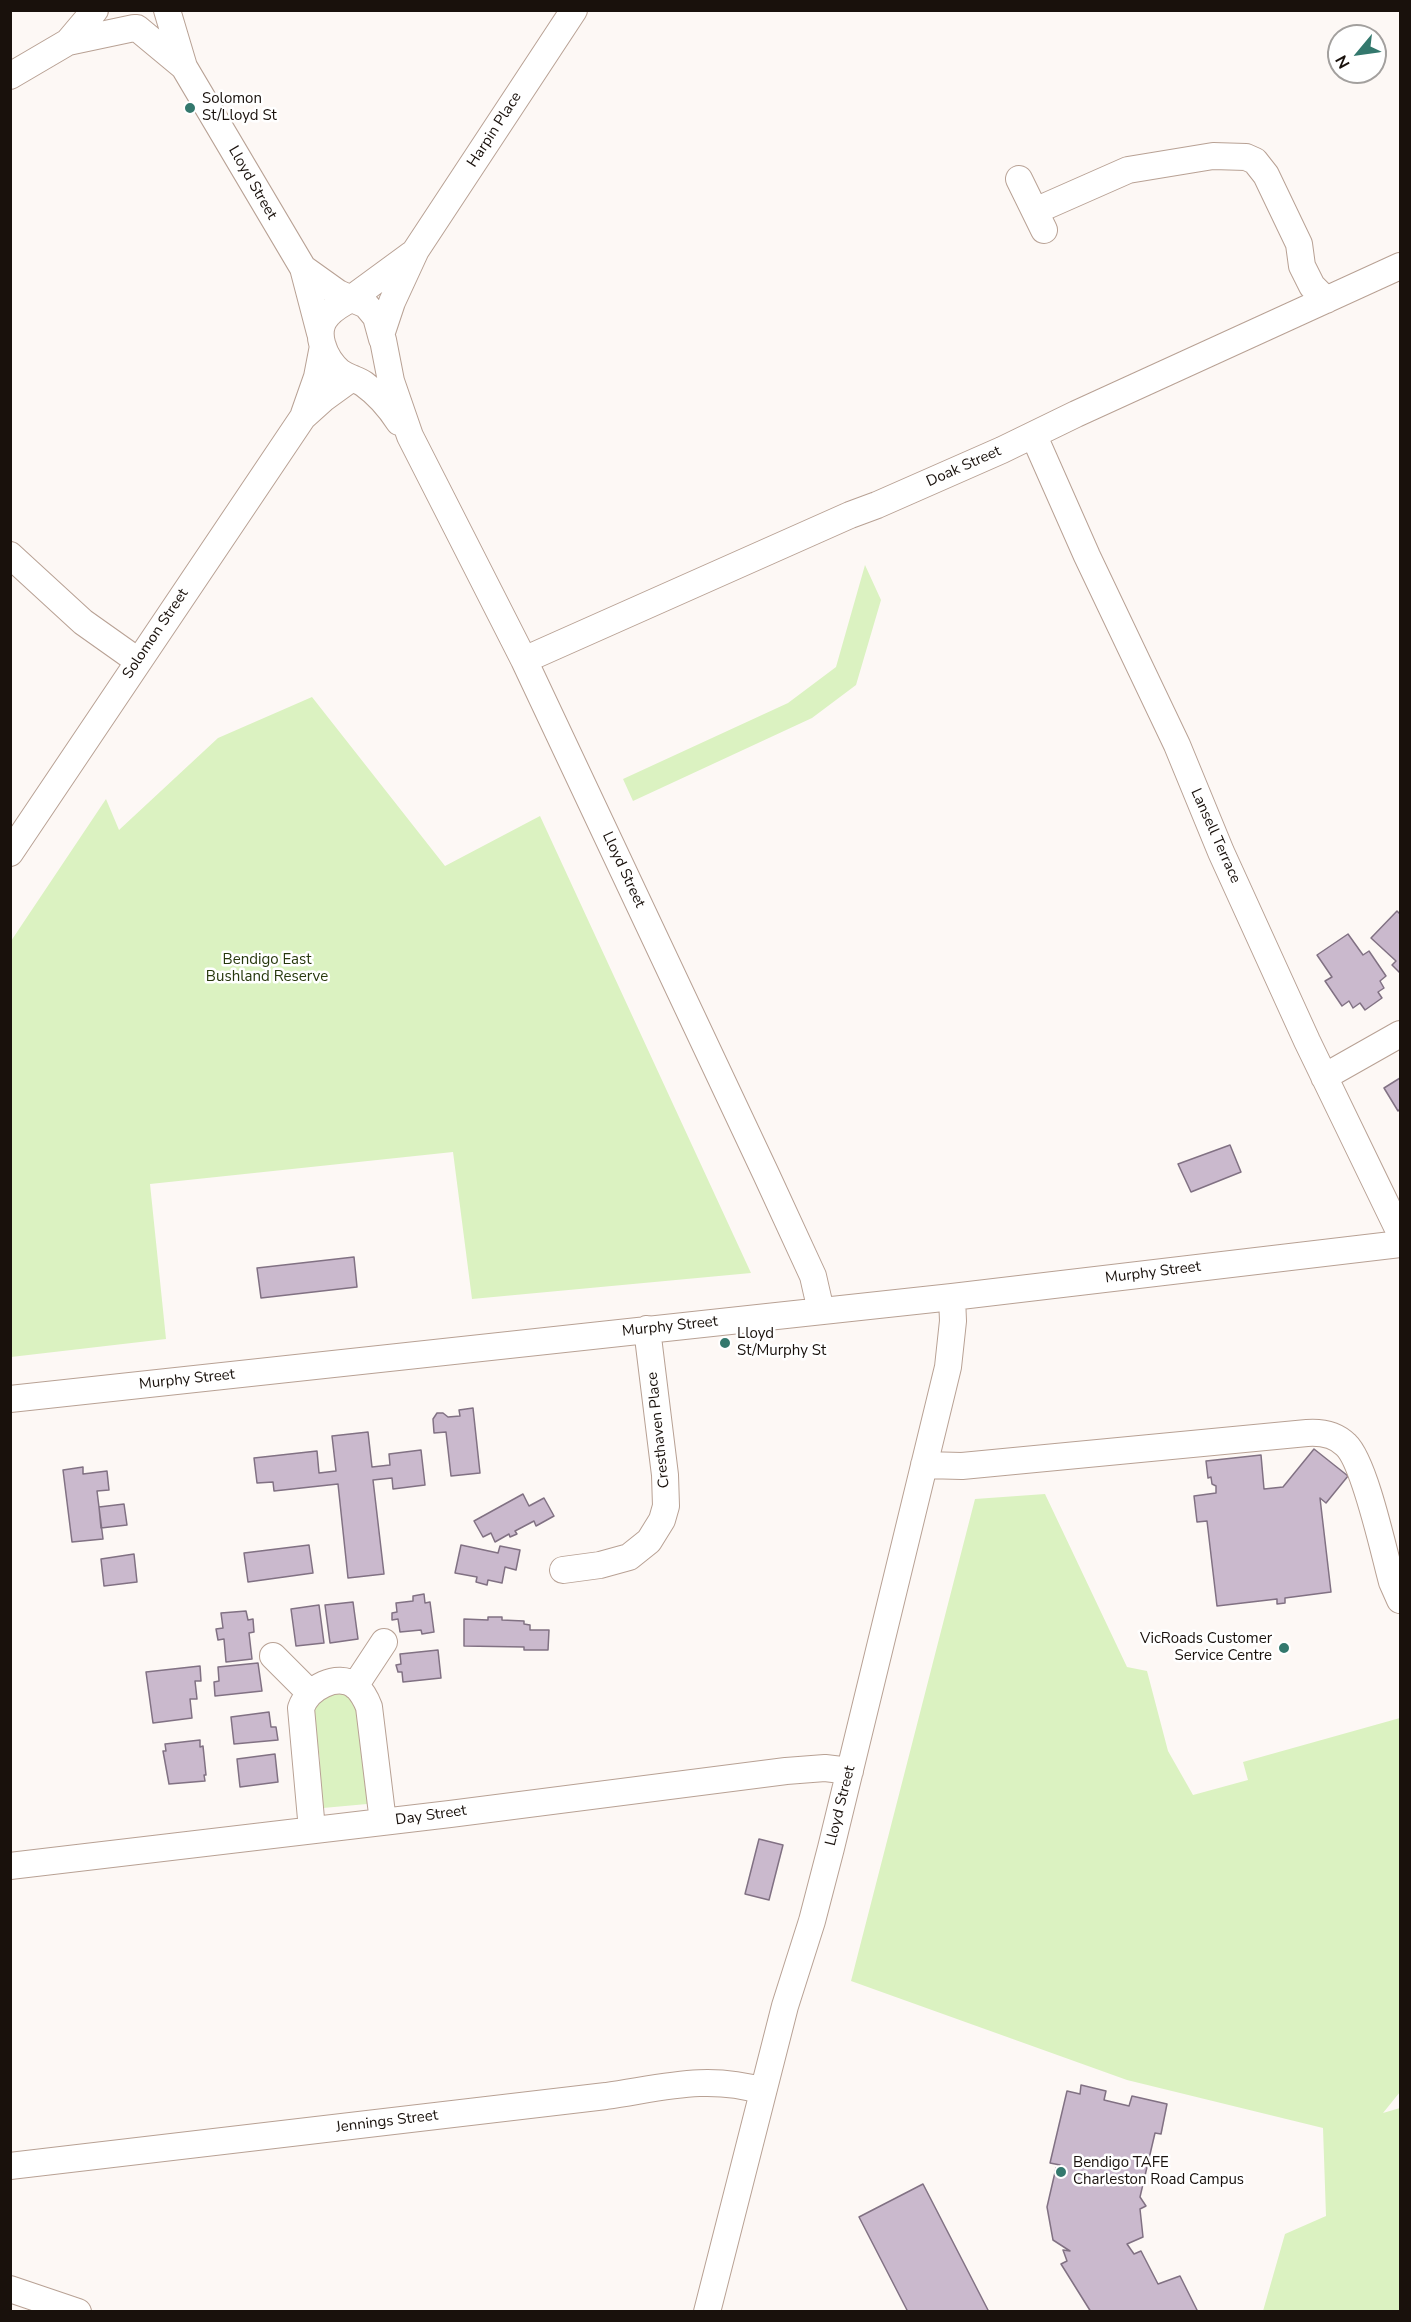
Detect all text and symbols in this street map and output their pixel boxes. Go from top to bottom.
north arrow [1327,24,1387,84]
text: N [1330,51,1356,72]
street label: Harpin Place [464,89,526,171]
place label: Solomon St/Lloyd St [202,90,277,125]
marker: Solomon St/Lloyd St [183,101,197,115]
street label: Lloyd Street [224,143,280,223]
street label: Doak Street [924,443,1004,491]
street label: Solomon Street [119,586,193,682]
street label: Lansell Terrace [1186,786,1244,886]
street label: Lloyd Street [598,829,648,911]
park label: Bendigo East Bushland Reserve [206,951,328,986]
street label: Murphy Street [1104,1258,1202,1288]
street label: Murphy Street [621,1313,719,1341]
place label: Lloyd St/Murphy St [737,1325,826,1360]
marker: Lloyd St/Murphy St [718,1336,732,1350]
street label: Murphy Street [138,1366,236,1394]
street label: Cresthaven Place [644,1371,674,1489]
place label: VicRoads Customer Service Centre [1140,1630,1272,1665]
marker: VicRoads Customer Service Centre [1277,1641,1291,1655]
street label: Lloyd Street [822,1764,860,1848]
street label: Day Street [394,1802,468,1830]
street label: Jennings Street [335,2107,439,2137]
place label: Bendigo TAFE Charleston Road Campus [1073,2154,1244,2189]
marker: Bendigo TAFE Charleston Road Campus [1054,2165,1068,2179]

